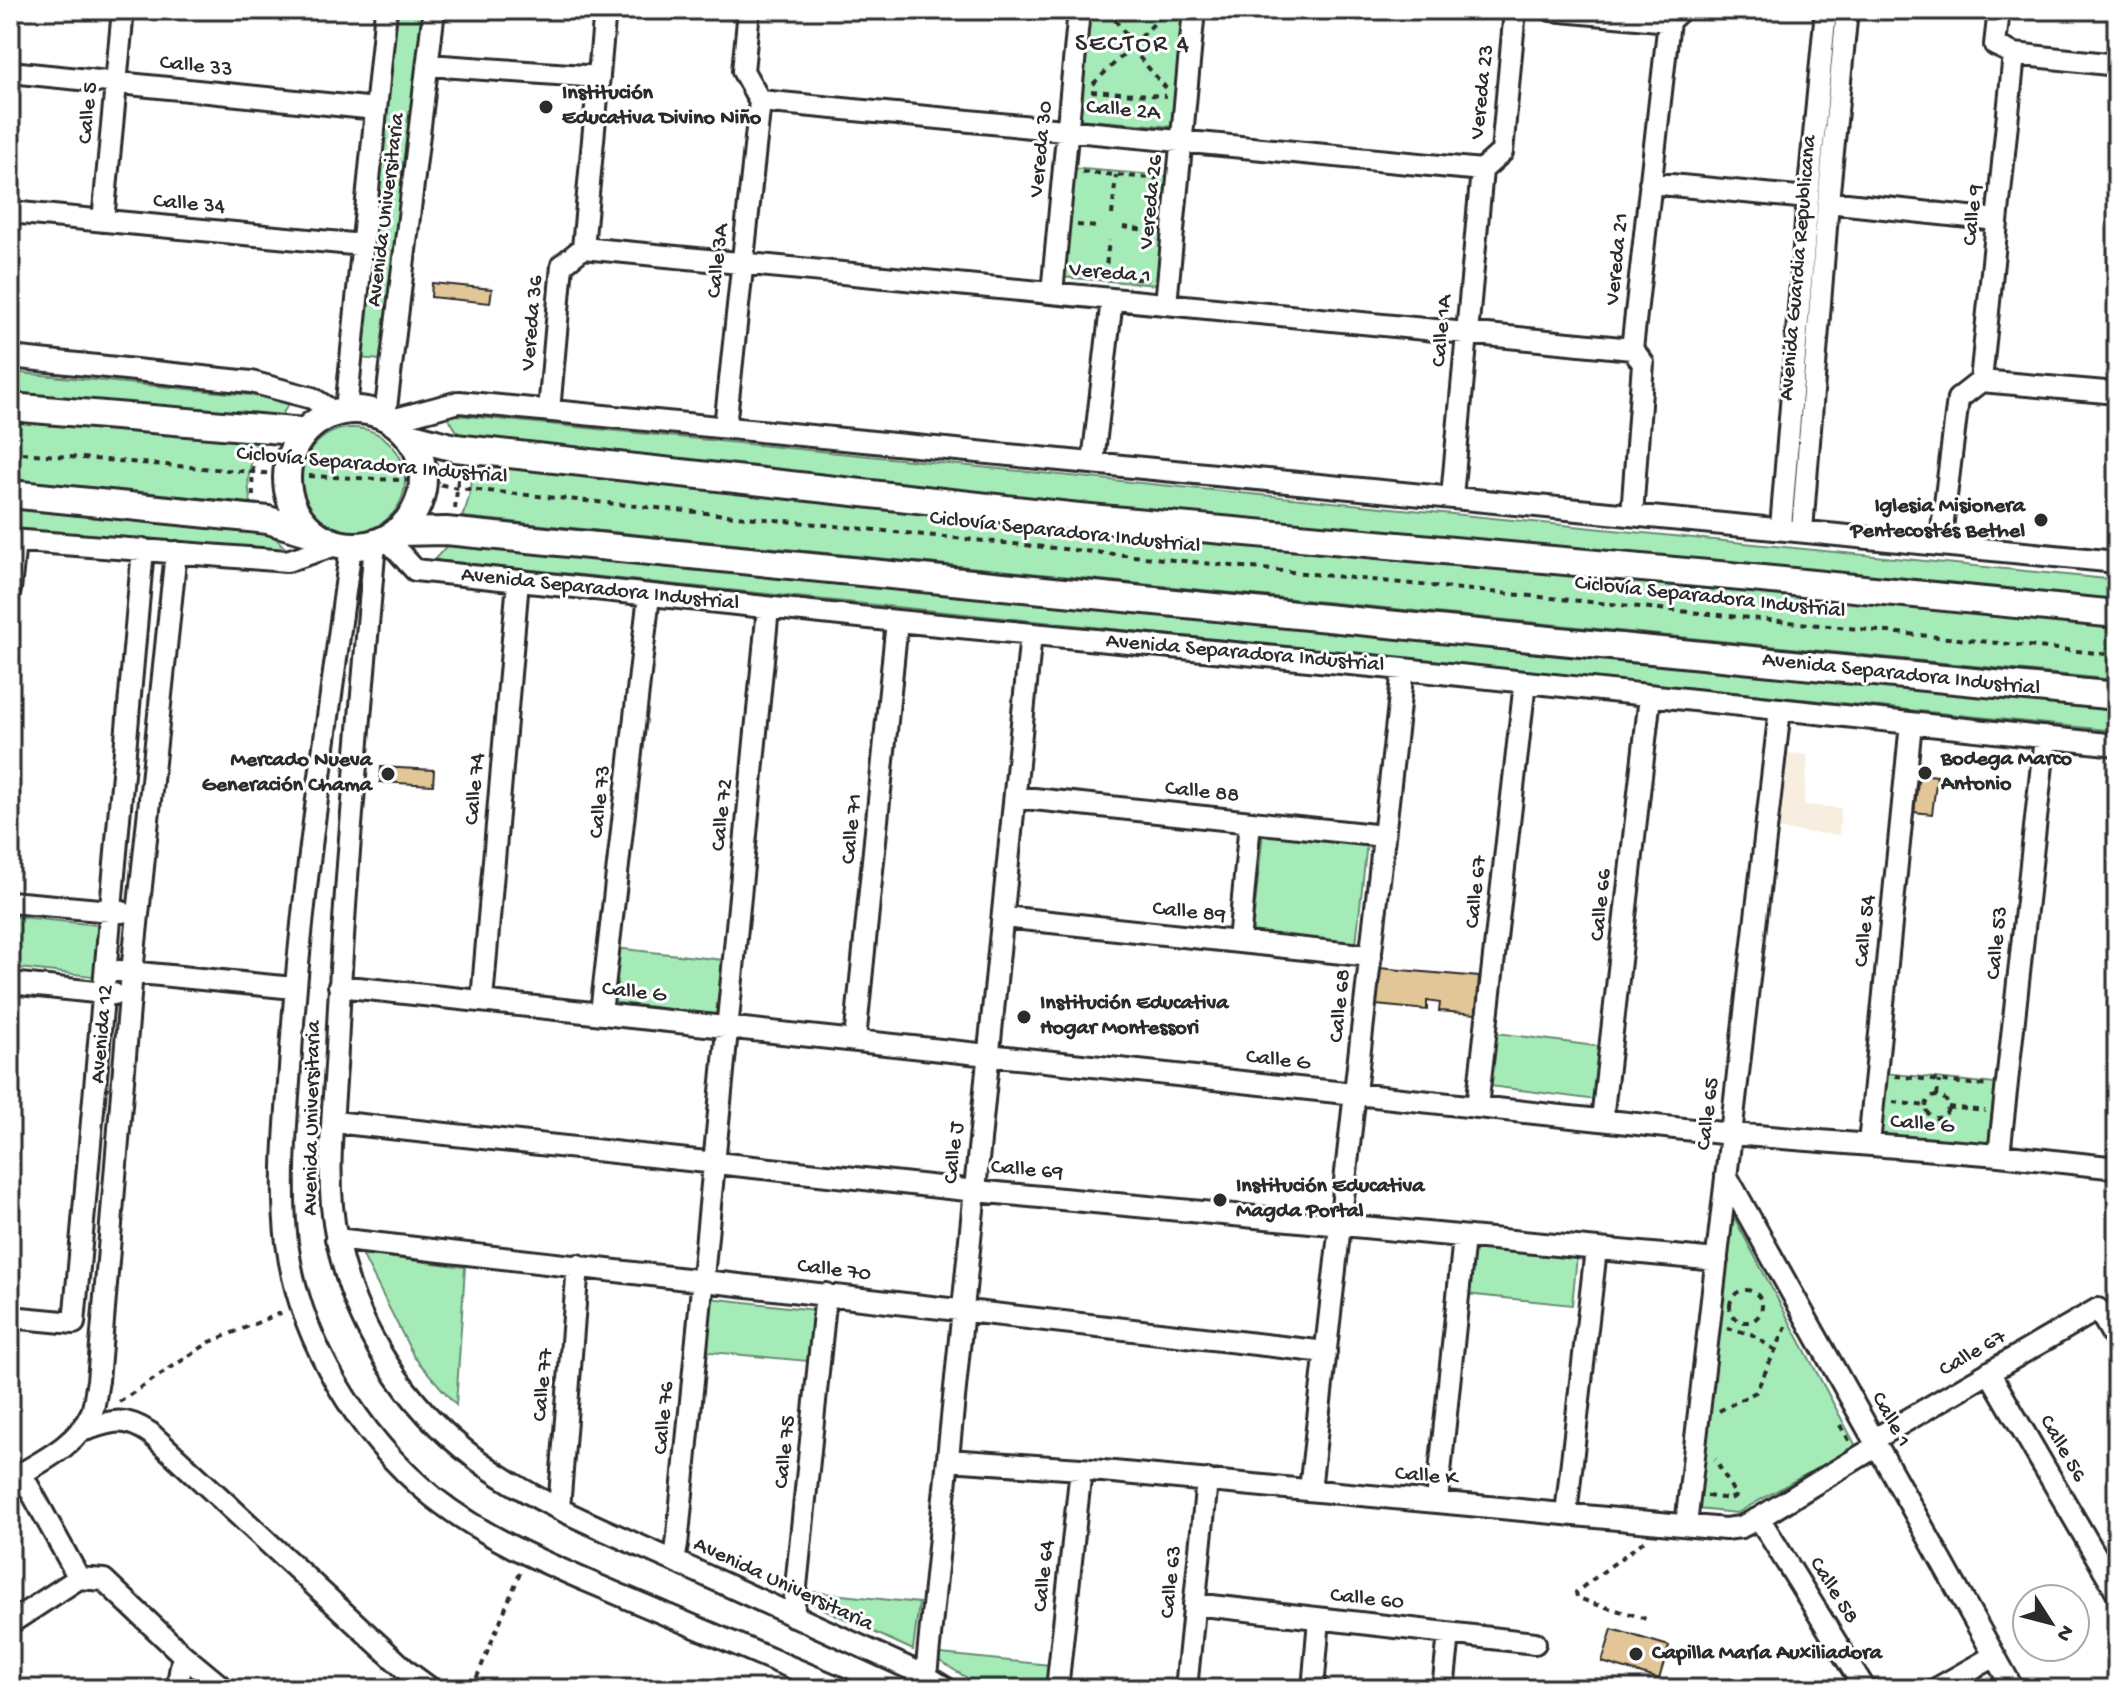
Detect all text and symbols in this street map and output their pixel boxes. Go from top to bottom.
district label: SECTOR 4 [1075,30,1191,61]
street label: Vereda 23 [1465,43,1501,142]
street label: Calle 33 [158,50,234,84]
street label: Calle 5 [73,81,105,145]
place label: Institución Educativa Divino Niño [562,81,762,132]
street label: Calle 2A [1085,95,1162,127]
marker: Institución Educativa Divino Niño [537,98,555,116]
street label: Vereda 30 [1024,99,1060,200]
street label: Avenida Universitaria [362,111,412,308]
street label: Avenida Guardia Republicana [1774,133,1824,402]
street label: Vereda 26 [1134,153,1170,252]
street label: Calle 9 [1958,183,1990,247]
street label: Calle 34 [152,189,227,221]
street label: Vereda 21 [1600,212,1636,307]
street label: Calle 3A [702,221,736,300]
street label: Vereda 1 [1067,257,1152,291]
street label: Vereda 36 [516,273,550,373]
street label: Calle 1A [1427,293,1459,368]
street label: Ciclovía Separadora Industrial [235,441,509,491]
place label: Iglesia Misionera Pentecostés Bethel [1849,494,2027,545]
street label: Ciclovía Separadora Industrial [928,506,1202,560]
marker: Iglesia Misionera Pentecostés Bethel [2032,511,2050,529]
street label: Avenida Separadora Industrial [460,562,740,618]
street label: Ciclovía Separadora Industrial [1573,571,1847,625]
street label: Avenida Separadora Industrial [1105,629,1385,679]
street label: Avenida Separadora Industrial [1761,647,2041,703]
place label: Bodega Marco Antonio [1940,747,2073,798]
place label: Mercado Nueva Generación Chama [202,748,374,799]
street label: Calle 74 [460,751,492,826]
street label: Calle 73 [584,764,618,840]
marker: Bodega Marco Antonio [1916,764,1934,782]
marker: Mercado Nueva Generación Chama [379,765,397,783]
street label: Calle 88 [1164,776,1240,810]
street label: Calle 72 [706,777,740,852]
street label: Calle 71 [836,792,870,866]
street label: Calle 67 [1460,854,1494,930]
street label: Calle 66 [1585,867,1619,943]
street label: Calle 54 [1849,893,1883,968]
street label: Calle 89 [1151,896,1227,930]
street label: Calle 53 [1981,905,2015,981]
street label: Calle 68 [1324,968,1358,1044]
street label: Calle G [601,977,668,1009]
street label: Avenida 12 [86,983,120,1085]
place label: Institución Educativa Hogar Montessori [1040,991,1230,1042]
marker: Institución Educativa Hogar Montessori [1015,1008,1033,1026]
street label: Avenida Universitaria [298,1019,328,1216]
street label: Calle G [1245,1045,1312,1077]
street label: Calle 65 [1692,1076,1726,1152]
street label: Calle G [1889,1109,1956,1141]
street label: Calle J [939,1119,971,1185]
street label: Calle 69 [990,1155,1064,1187]
place label: Institución Educativa Magda Portal [1236,1174,1426,1225]
marker: Institución Educativa Magda Portal [1211,1191,1229,1209]
street label: Calle 70 [796,1254,872,1288]
street label: Calle 67 [1935,1324,2012,1384]
street label: Calle 77 [528,1347,560,1423]
street label: Calle 76 [649,1380,681,1455]
street label: Calle 1 [1864,1388,1916,1452]
street label: Calle 56 [2032,1411,2092,1488]
street label: Calle 75 [769,1414,803,1490]
street label: Calle K [1394,1461,1461,1493]
street label: Avenida Universitaria [689,1532,878,1638]
street label: Calle 64 [1028,1538,1062,1613]
street label: Calle 63 [1155,1544,1189,1620]
street label: Calle 58 [1802,1553,1864,1629]
street label: Calle 60 [1329,1583,1405,1617]
north arrow [2011,1583,2091,1663]
text: N [2049,1619,2079,1646]
place label: Capilla María Auxiliadora [1651,1641,1884,1667]
marker: Capilla María Auxiliadora [1627,1645,1645,1663]

